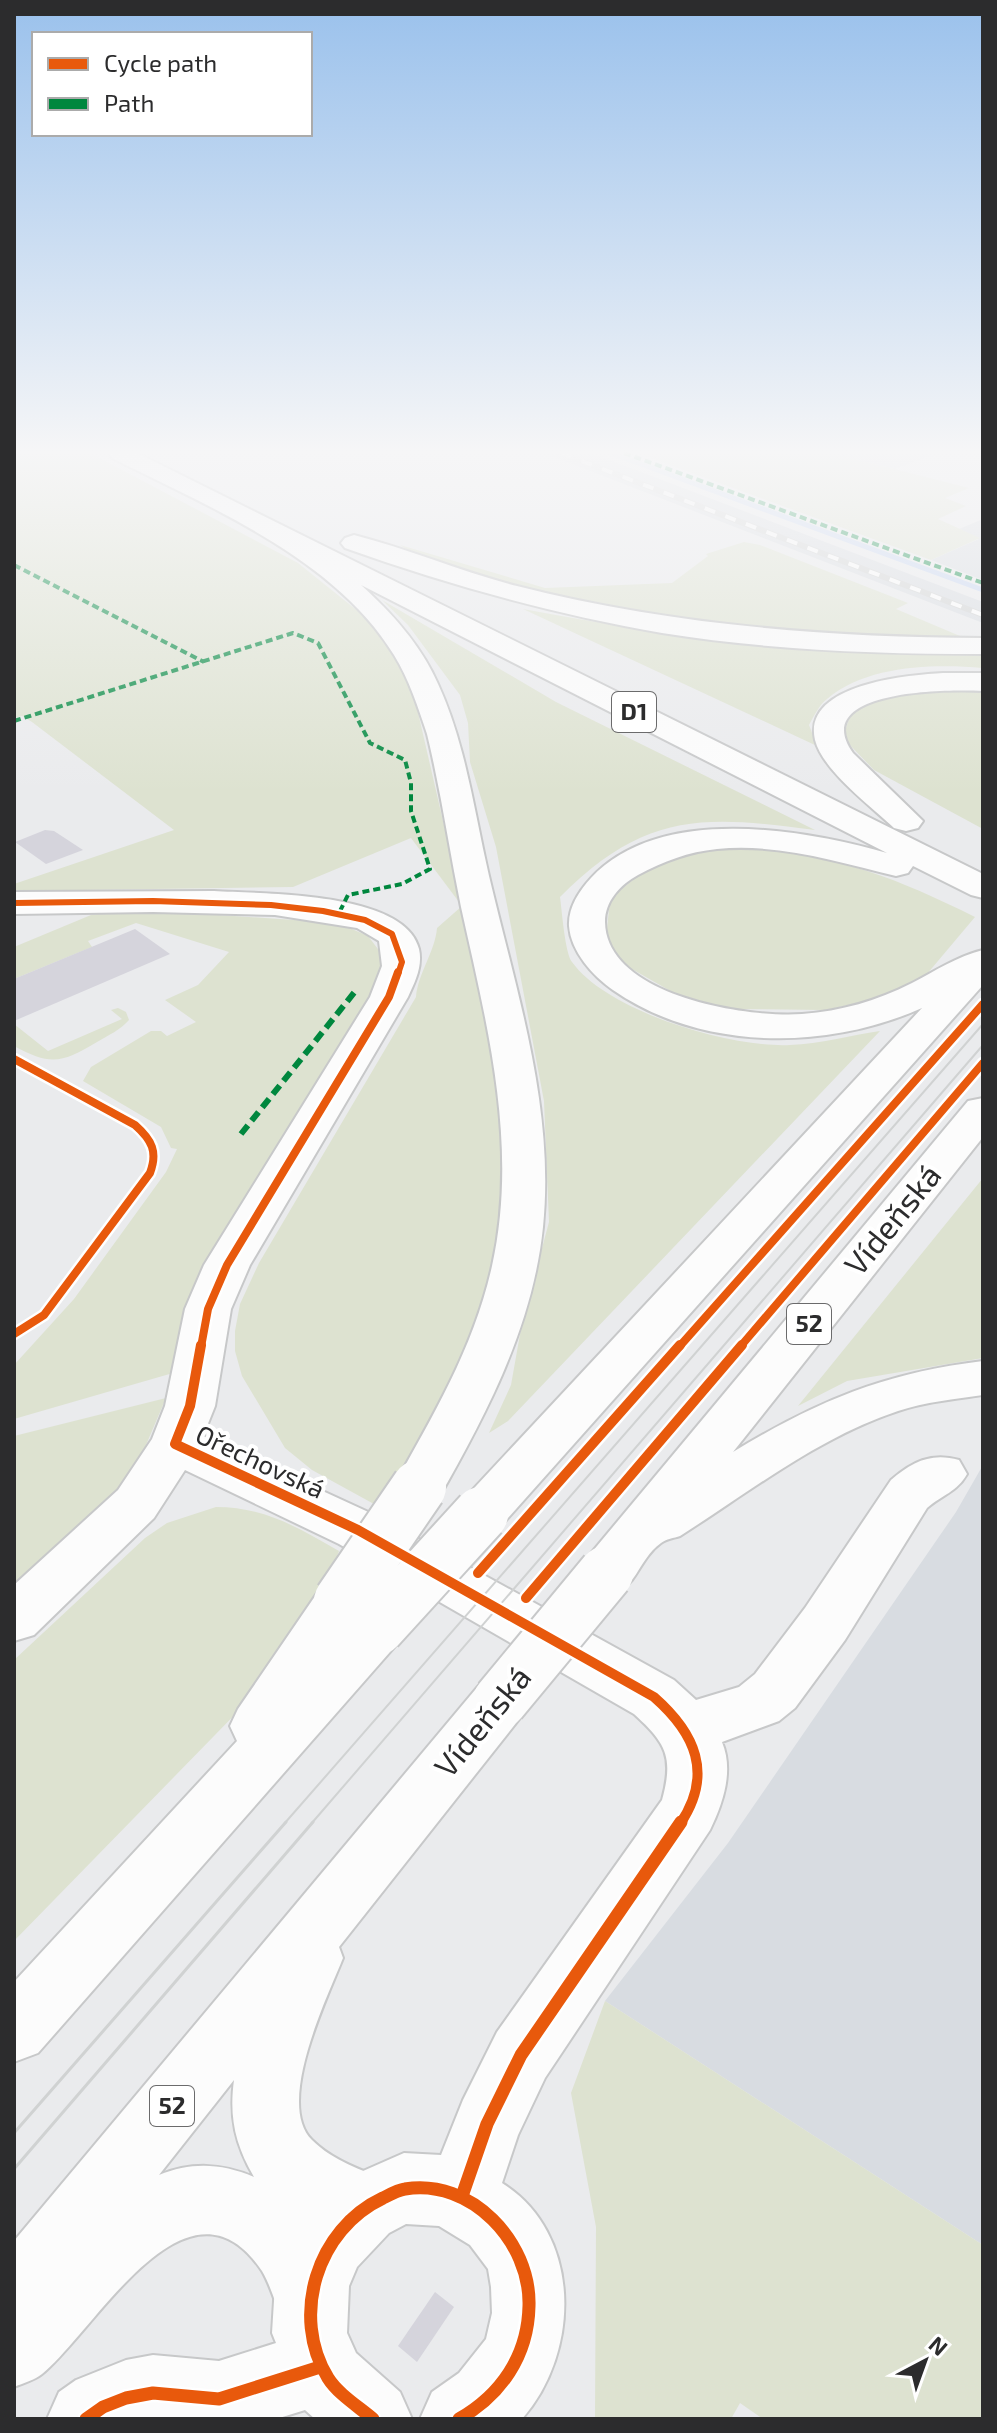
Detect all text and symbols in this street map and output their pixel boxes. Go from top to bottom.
legend [32,32,312,136]
text: Cycle path [104,48,217,77]
text: Path [104,88,154,117]
road number: D1 [612,692,656,732]
street label: Vídeňská [835,1156,948,1282]
road number: 52 [787,1304,831,1344]
street label: Ořechovská [191,1417,330,1504]
street label: Vídeňská [425,1658,538,1784]
road number: 52 [150,2086,194,2126]
north arrow [885,2321,965,2401]
text: N [924,2330,953,2360]

